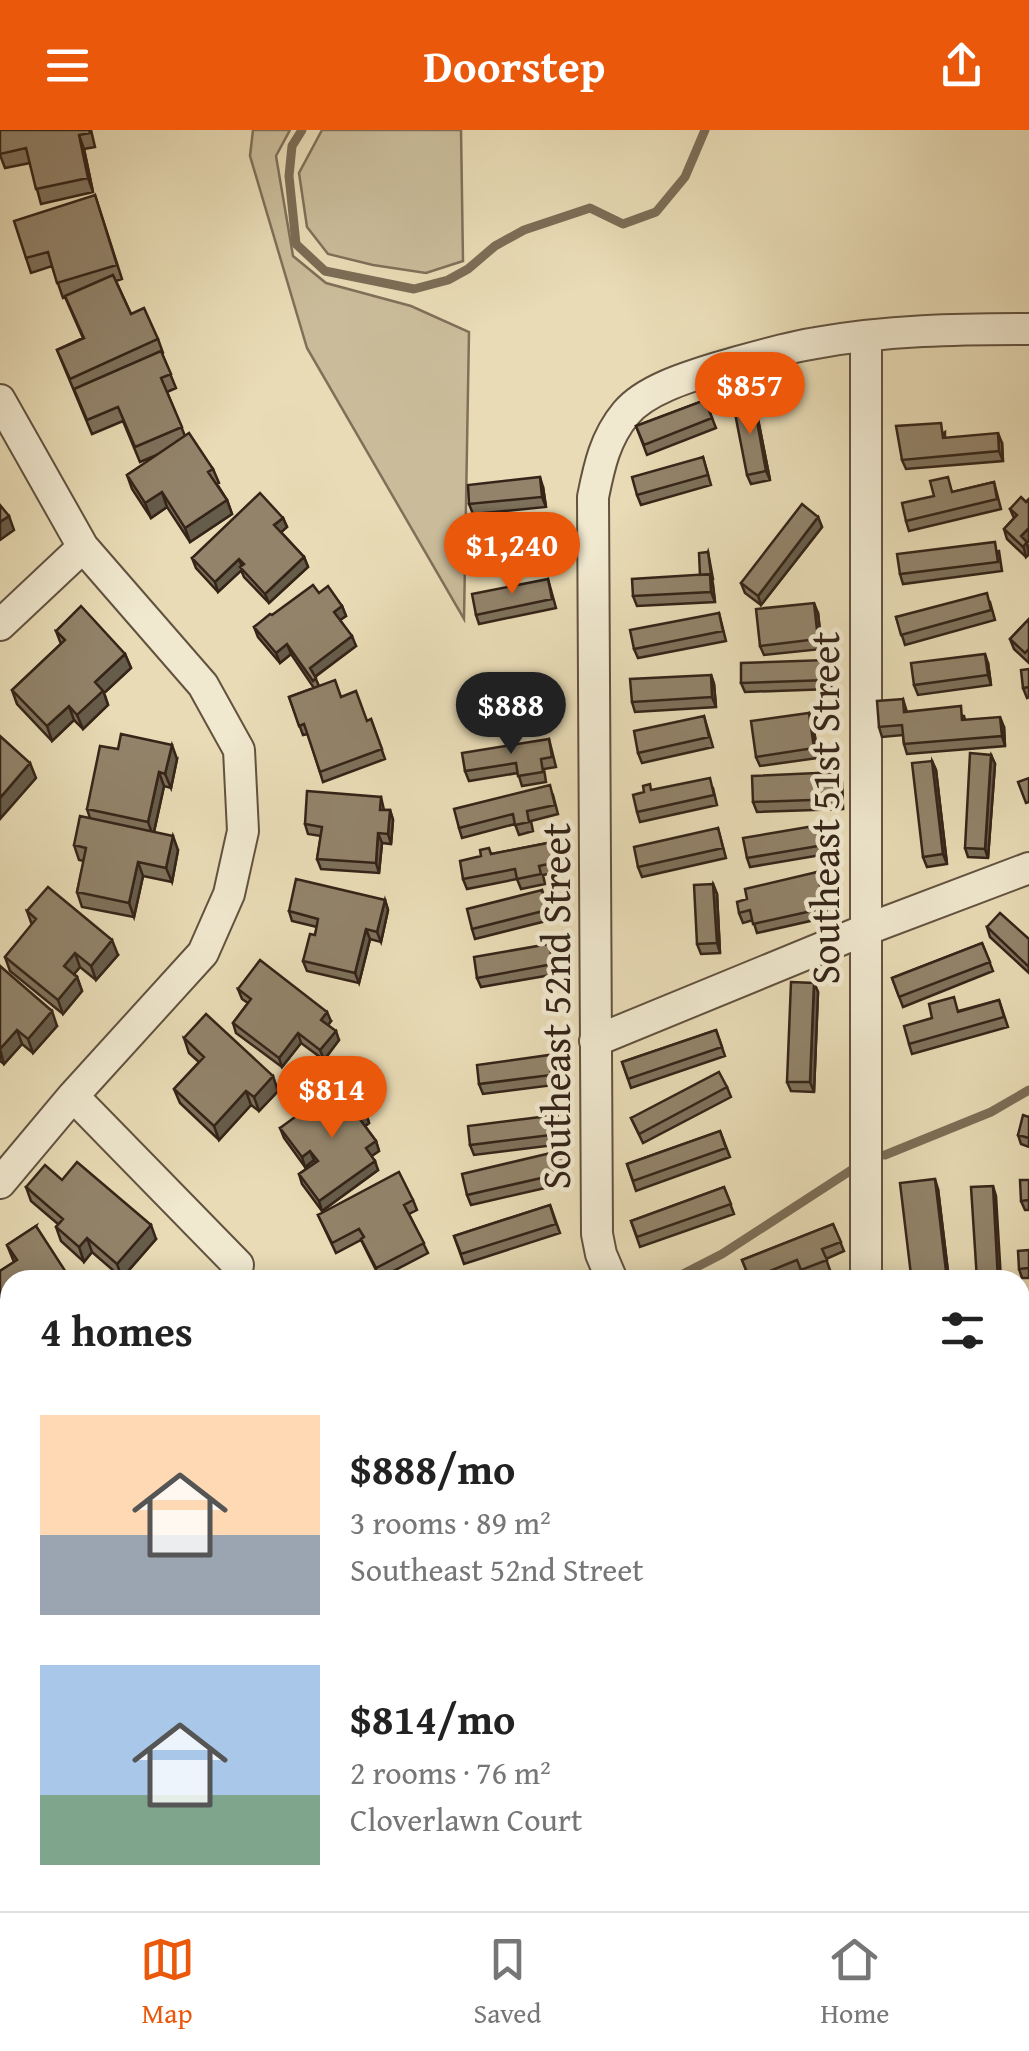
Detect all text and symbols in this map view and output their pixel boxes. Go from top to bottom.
text: Doorstep [424,33,605,98]
icon: menu [40,38,95,93]
icon: share [934,38,989,93]
pin: $857 [691,352,809,437]
text: $857 [717,361,783,408]
pin: $1,240 [431,512,593,597]
text: $1,240 [466,521,558,568]
street label: Southeast 51st Street [795,631,854,985]
pin: $888 [452,672,570,757]
text: $888 [478,681,544,728]
street label: Southeast 52nd Street [526,823,585,1189]
pin: $814 [273,1056,391,1141]
text: $814 [299,1065,365,1112]
text: 4 homes [40,1300,193,1361]
icon: filters [935,1303,990,1358]
text: $888/mo [350,1438,515,1499]
icon: home [120,1455,240,1575]
text: 3 rooms · 89 m² [350,1499,551,1546]
text: Southeast 52nd Street [350,1546,644,1593]
text: $814/mo [350,1688,515,1749]
icon: home [120,1705,240,1825]
text: 2 rooms · 76 m² [350,1749,551,1796]
text: Cloverlawn Court [350,1796,582,1843]
tab: Map [140,1932,195,2033]
tab: Saved [474,1932,541,2033]
tab: Home [821,1932,889,2033]

